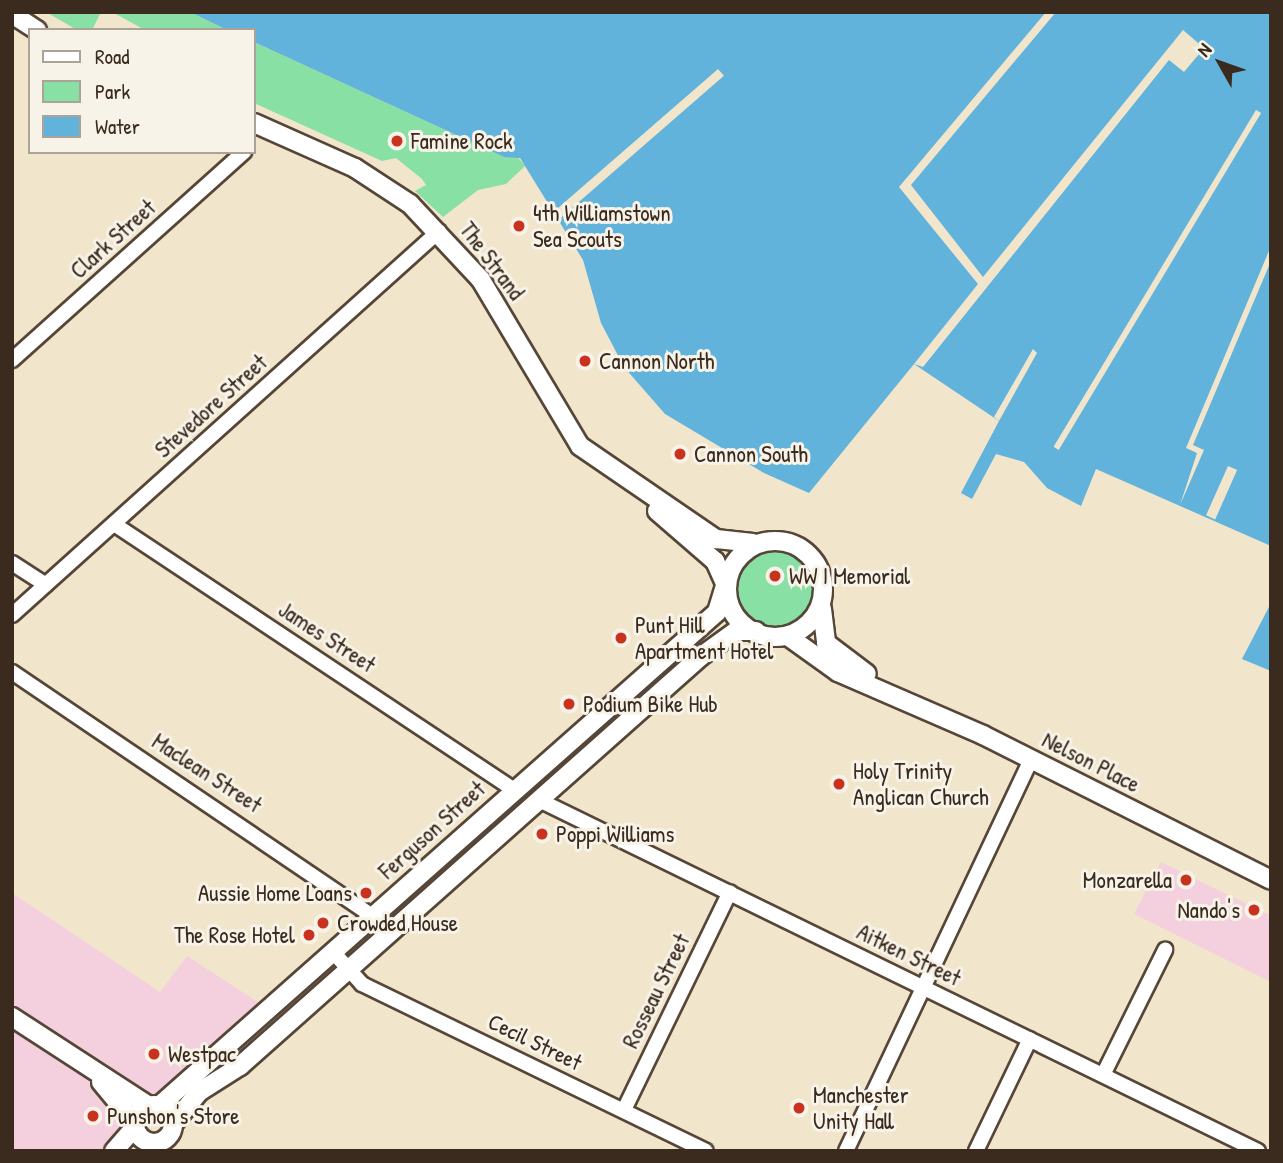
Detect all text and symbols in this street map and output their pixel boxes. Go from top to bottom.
legend [28,28,256,154]
north arrow [1185,28,1255,98]
text: N [1191,37,1217,62]
text: Road [95,42,129,71]
text: Park [95,77,130,106]
text: Water [95,112,140,141]
place label: Famine Rock [411,127,512,155]
marker: Famine Rock [389,133,405,149]
street label: Clark Street [65,194,161,284]
place label: 4th Williamstown Sea Scouts [533,199,671,253]
street label: The Strand [454,217,530,305]
marker: 4th Williamstown Sea Scouts [511,218,527,234]
place label: Cannon North [599,347,714,375]
street label: Stevedore Street [149,349,273,463]
marker: Cannon North [577,353,593,369]
place label: Cannon South [694,440,808,468]
marker: Cannon South [672,446,688,462]
place label: WW I Memorial [789,562,910,590]
marker: WW I Memorial [767,568,783,584]
street label: James Street [273,595,381,679]
place label: Punt Hill Apartment Hotel [635,611,773,665]
marker: Punt Hill Apartment Hotel [613,630,629,646]
place label: Podium Bike Hub [583,690,718,718]
marker: Podium Bike Hub [561,696,577,712]
street label: Nelson Place [1038,726,1144,798]
street label: Maclean Street [147,727,267,819]
place label: Holy Trinity Anglican Church [853,757,989,811]
street label: Ferguson Street [373,775,491,885]
marker: Holy Trinity Anglican Church [831,776,847,792]
place label: Poppi Williams [556,820,674,848]
marker: Poppi Williams [534,826,550,842]
place label: Monzarella [1083,866,1172,894]
marker: Monzarella [1178,872,1194,888]
place label: Aussie Home Loans [198,879,352,907]
marker: Aussie Home Loans [358,885,374,901]
place label: Nando's [1177,896,1240,924]
marker: Nando's [1246,902,1262,918]
place label: Crowded House [337,909,458,937]
marker: Crowded House [315,915,331,931]
street label: Aitken Street [853,918,965,992]
place label: The Rose Hotel [174,921,295,949]
marker: The Rose Hotel [301,927,317,943]
street label: Rosseau Street [616,929,696,1053]
street label: Cecil Street [484,1008,586,1076]
place label: Westpac [168,1040,236,1068]
marker: Westpac [146,1046,162,1062]
place label: Manchester Unity Hall [813,1081,909,1135]
marker: Manchester Unity Hall [791,1100,807,1116]
place label: Punshon's Store [107,1102,240,1130]
marker: Punshon's Store [85,1108,101,1124]

